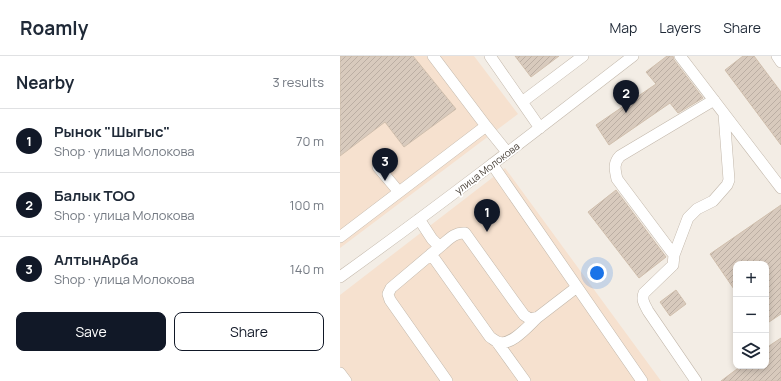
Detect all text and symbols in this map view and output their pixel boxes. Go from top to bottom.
text: Roamly [20,15,88,41]
text: Map [609,18,637,37]
text: Layers [659,18,701,37]
text: Share [723,18,761,37]
text: Nearby [16,71,74,94]
text: 3 results [272,73,324,91]
pin: 2 [613,80,639,113]
text: Рынок "Шыгыс" [54,121,170,142]
text: 1 [26,132,32,150]
text: 70 m [296,132,324,150]
street label: улица Молокова [452,139,522,197]
text: Shop · улица Молокова [54,142,195,160]
pin: 3 [372,148,398,181]
text: Балык ТОО [54,185,135,206]
text: 2 [25,196,33,214]
text: 100 m [289,196,324,214]
pin: 1 [474,199,500,232]
text: Shop · улица Молокова [54,206,195,224]
text: АлтынАрба [54,249,138,270]
text: 3 [25,260,33,278]
text: 140 m [290,260,324,278]
map controls [733,261,769,369]
button: + [733,261,769,297]
your location [587,263,607,283]
text: Shop · улица Молокова [54,270,195,288]
button: − [733,297,769,333]
button: Save [16,312,166,351]
button: Share [174,312,324,351]
button: layers [733,333,769,369]

